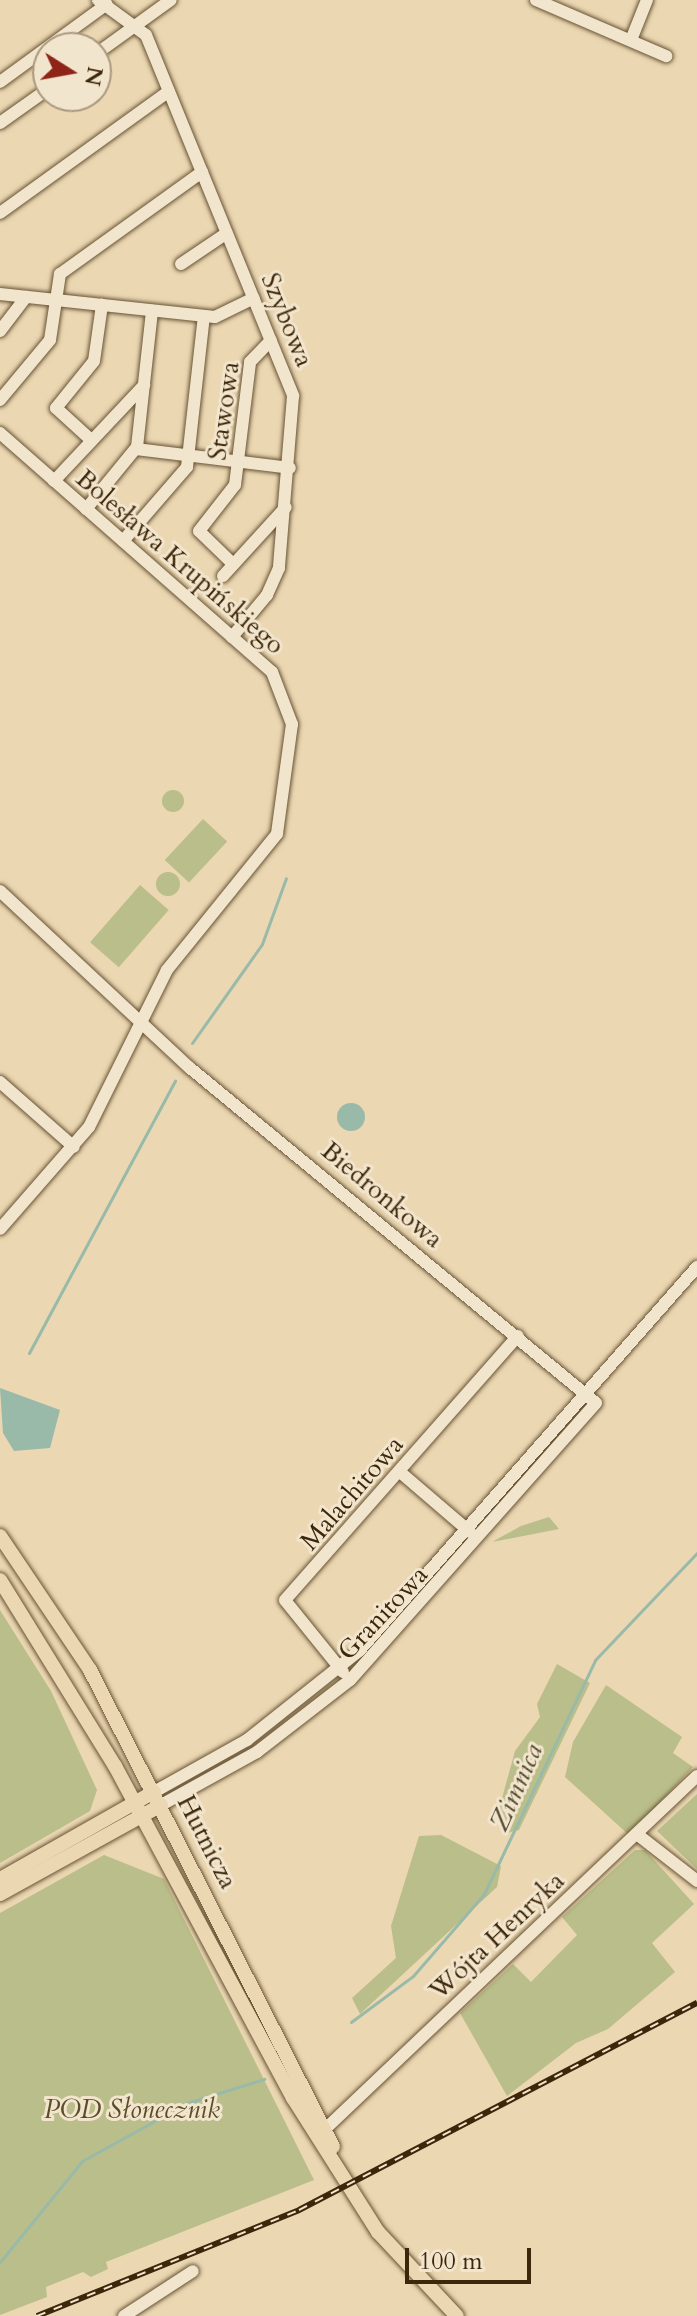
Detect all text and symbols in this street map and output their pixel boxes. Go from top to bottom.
north arrow [32,32,112,112]
text: N [77,64,110,88]
street label: Szybowa [254,269,320,371]
street label: Stawowa [202,360,246,462]
street label: Bolesława Krupińskiego [69,463,291,661]
street label: Biedronkowa [315,1135,449,1255]
street label: Malachitowa [294,1429,410,1557]
street label: Granitowa [331,1559,435,1667]
water label: Zimnica [482,1738,550,1836]
street label: Hutnicza [170,1790,244,1894]
street label: Wójta Henryka [423,1866,571,2006]
park label: POD Słonecznik [44,2094,220,2126]
scale bar [409,2232,535,2282]
text: 100 m [419,2245,483,2278]

